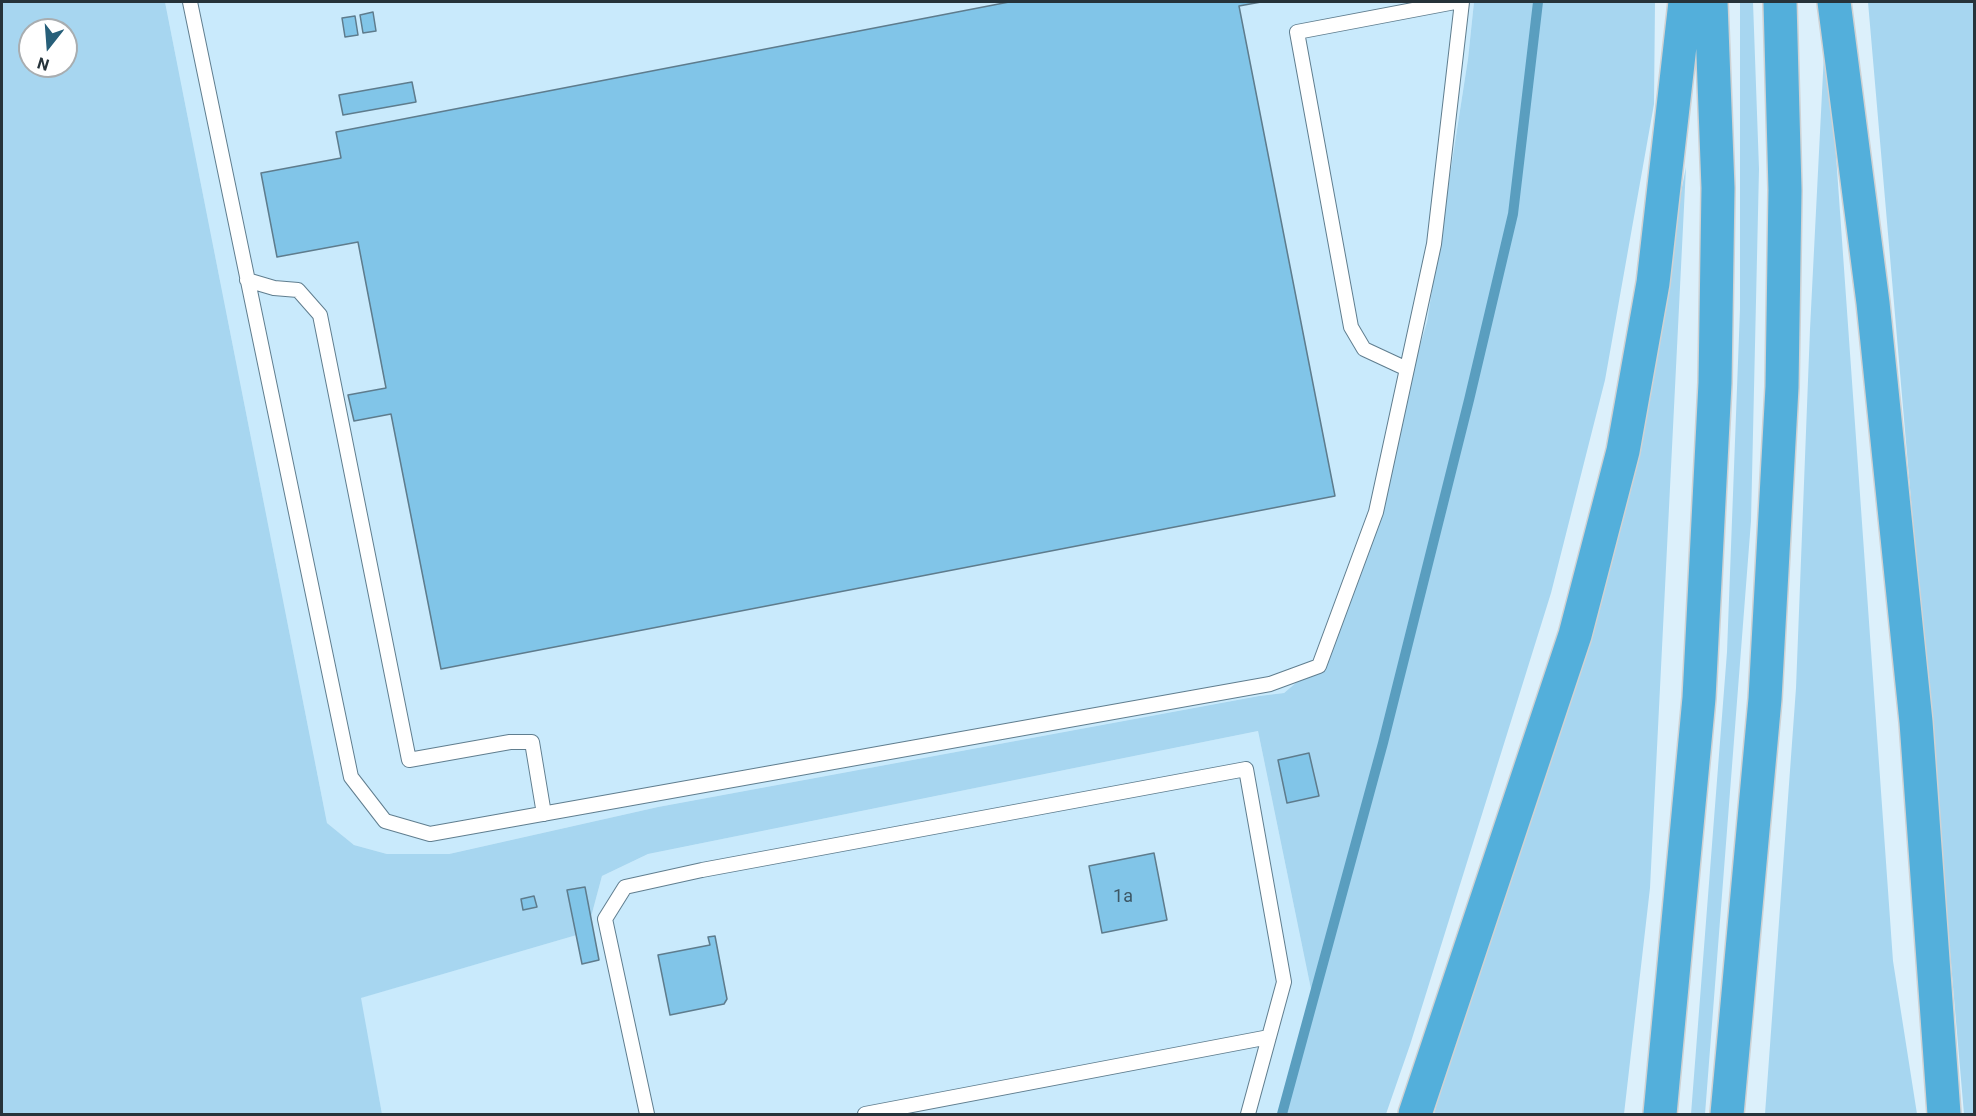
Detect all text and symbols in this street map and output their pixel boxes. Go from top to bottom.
north arrow [18,18,78,78]
text: N [35,53,51,75]
house number: 1a [1113,886,1133,908]

